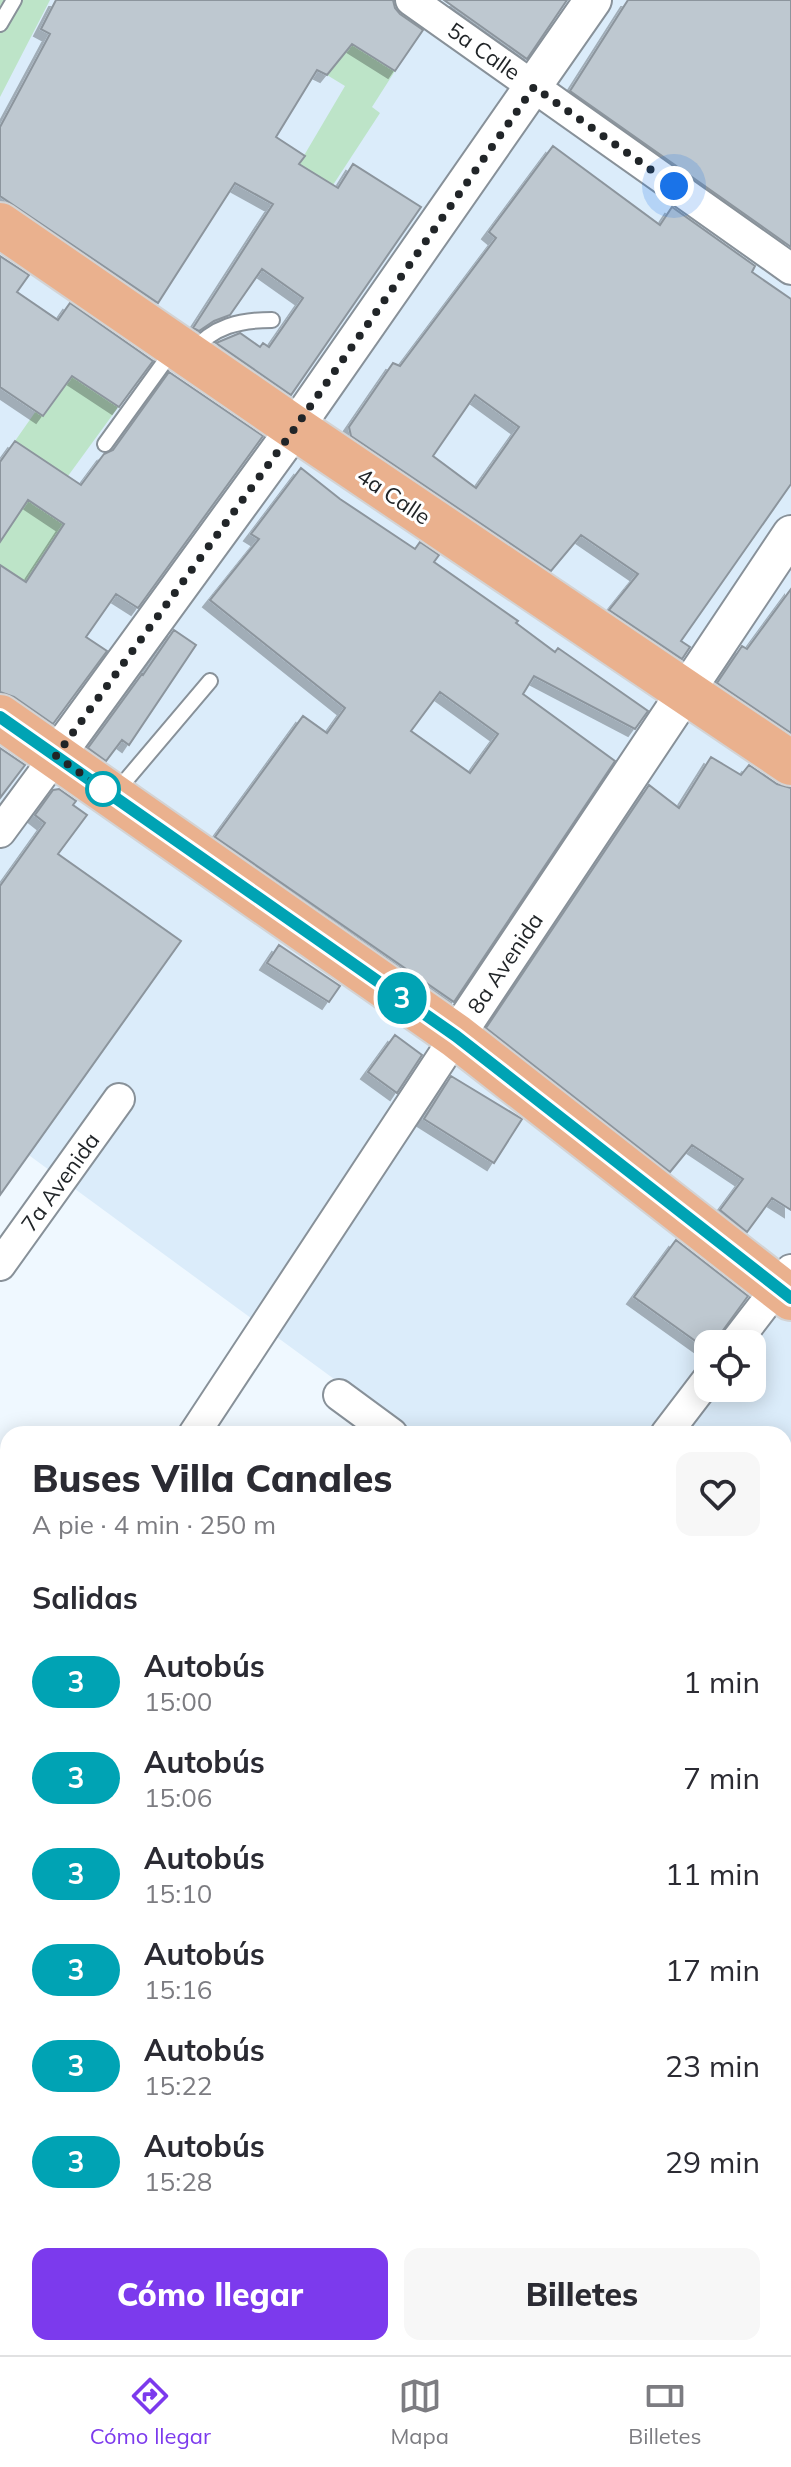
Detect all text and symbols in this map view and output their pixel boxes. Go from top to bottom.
street label: 5a Calle [442,16,526,86]
your location [654,166,694,206]
street label: 4a Calle [352,461,436,531]
unlabelled marker [86,772,120,806]
street label: 8a Avenida [461,907,549,1019]
line badge: 3 [376,972,428,1024]
text: 3 [394,980,410,1015]
street label: 7a Avenida [15,1127,105,1237]
map controls [694,1330,766,1402]
button: locate [694,1330,766,1402]
button: heart [676,1452,760,1536]
text: Buses Villa Canales [32,1454,392,1502]
text: A pie · 4 min · 250 m [32,1508,276,1541]
text: Salidas [32,1579,138,1617]
text: Autobús [144,1647,265,1685]
text: 1 min [683,1663,760,1701]
text: 3 [68,1664,84,1699]
text: 15:00 [144,1685,212,1718]
text: Autobús [144,1743,265,1781]
text: 7 min [683,1759,760,1797]
text: 3 [68,1760,84,1795]
text: 15:06 [144,1781,212,1814]
text: Autobús [144,1839,265,1877]
text: 11 min [665,1855,760,1893]
text: 3 [68,1856,84,1891]
text: 15:10 [144,1877,212,1910]
text: Autobús [144,1935,265,1973]
text: 17 min [665,1951,760,1989]
text: 3 [68,1952,84,1987]
text: 15:16 [144,1973,212,2006]
text: Autobús [144,2031,265,2069]
text: 23 min [665,2047,760,2085]
text: 3 [68,2048,84,2083]
text: 15:22 [144,2069,212,2102]
text: Autobús [144,2127,265,2165]
text: 29 min [665,2143,760,2181]
text: 3 [68,2144,84,2179]
text: 15:28 [144,2165,212,2198]
button: Cómo llegar [32,2248,388,2340]
button: Billetes [404,2248,760,2340]
tab: Cómo llegar [90,2374,211,2450]
tab: Mapa [390,2374,449,2450]
tab: Billetes [628,2374,701,2450]

